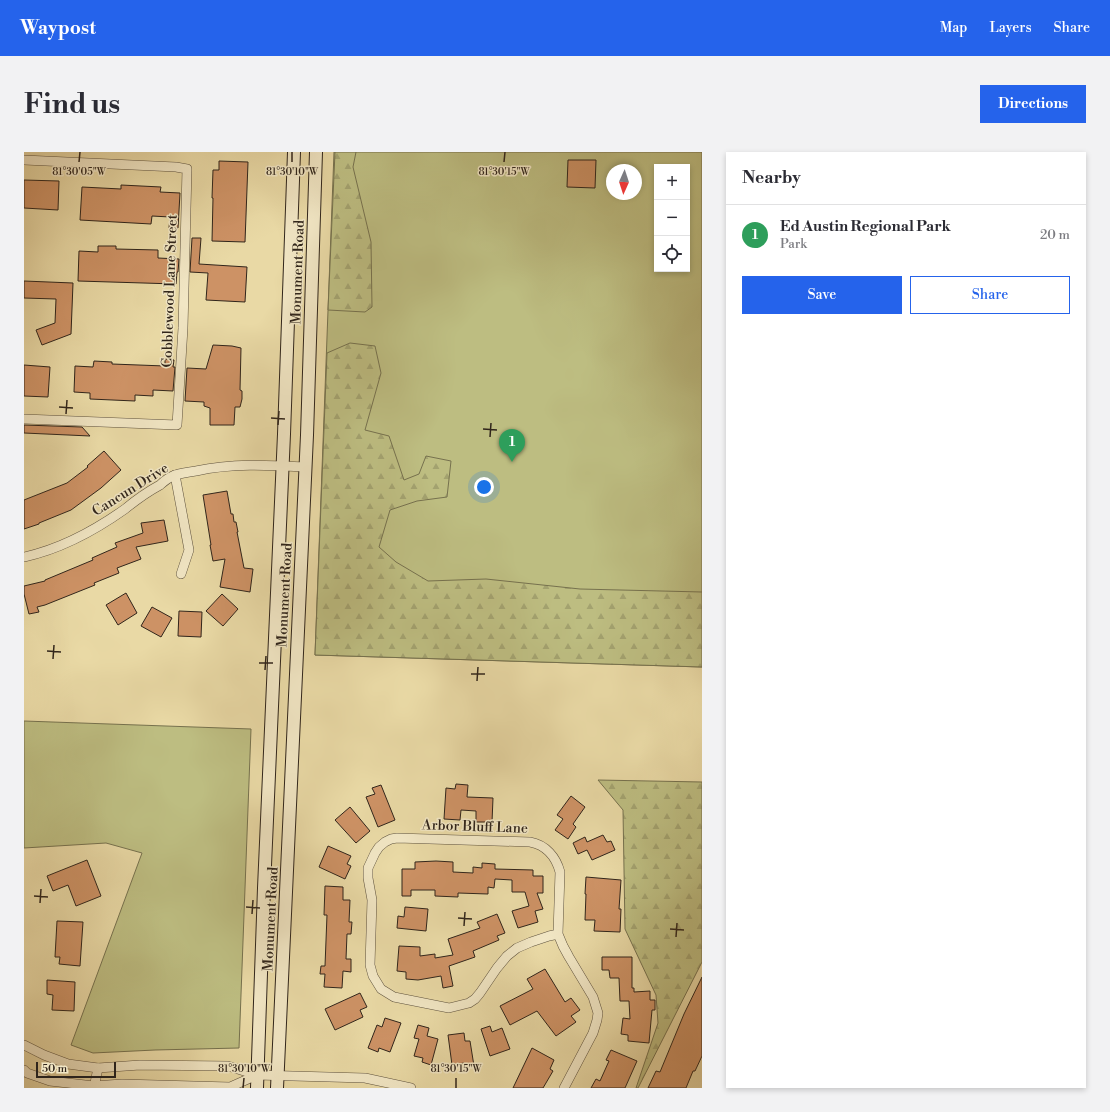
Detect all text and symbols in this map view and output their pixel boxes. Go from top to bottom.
text: Waypost [20,16,96,40]
text: Map [940,19,967,37]
text: Layers [989,19,1032,37]
text: Share [1054,19,1090,37]
button: Directions [980,85,1086,123]
text: Find us [24,87,120,122]
north arrow [606,164,642,200]
map controls [654,164,690,272]
button: + [654,164,690,200]
text: 81°30'05"W [52,166,107,178]
text: 81°30'10"W [266,166,319,178]
text: 81°30'15"W [478,166,530,178]
text: Nearby [742,167,801,189]
button: − [654,200,690,236]
street label: Cobblewood Lane Street [158,214,182,368]
text: Ed Austin Regional Park [780,217,951,236]
street label: Monument Road [287,219,309,325]
text: 1 [752,227,758,243]
text: 20 m [1040,227,1070,243]
button: locate [654,236,690,272]
text: Park [780,236,807,252]
button: Save [742,276,902,314]
button: Share [910,276,1070,314]
pin: 1 [499,429,525,462]
street label: Cancun Drive [89,459,172,521]
your location [474,477,494,497]
street label: Monument Road [273,542,297,648]
street label: Arbor Bluff Lane [421,816,528,838]
street label: Monument Road [259,866,283,972]
scale bar [36,1060,116,1079]
text: 50 m [42,1062,67,1076]
text: 81°30'10"W [218,1063,271,1075]
text: 81°30'15"W [430,1063,482,1075]

